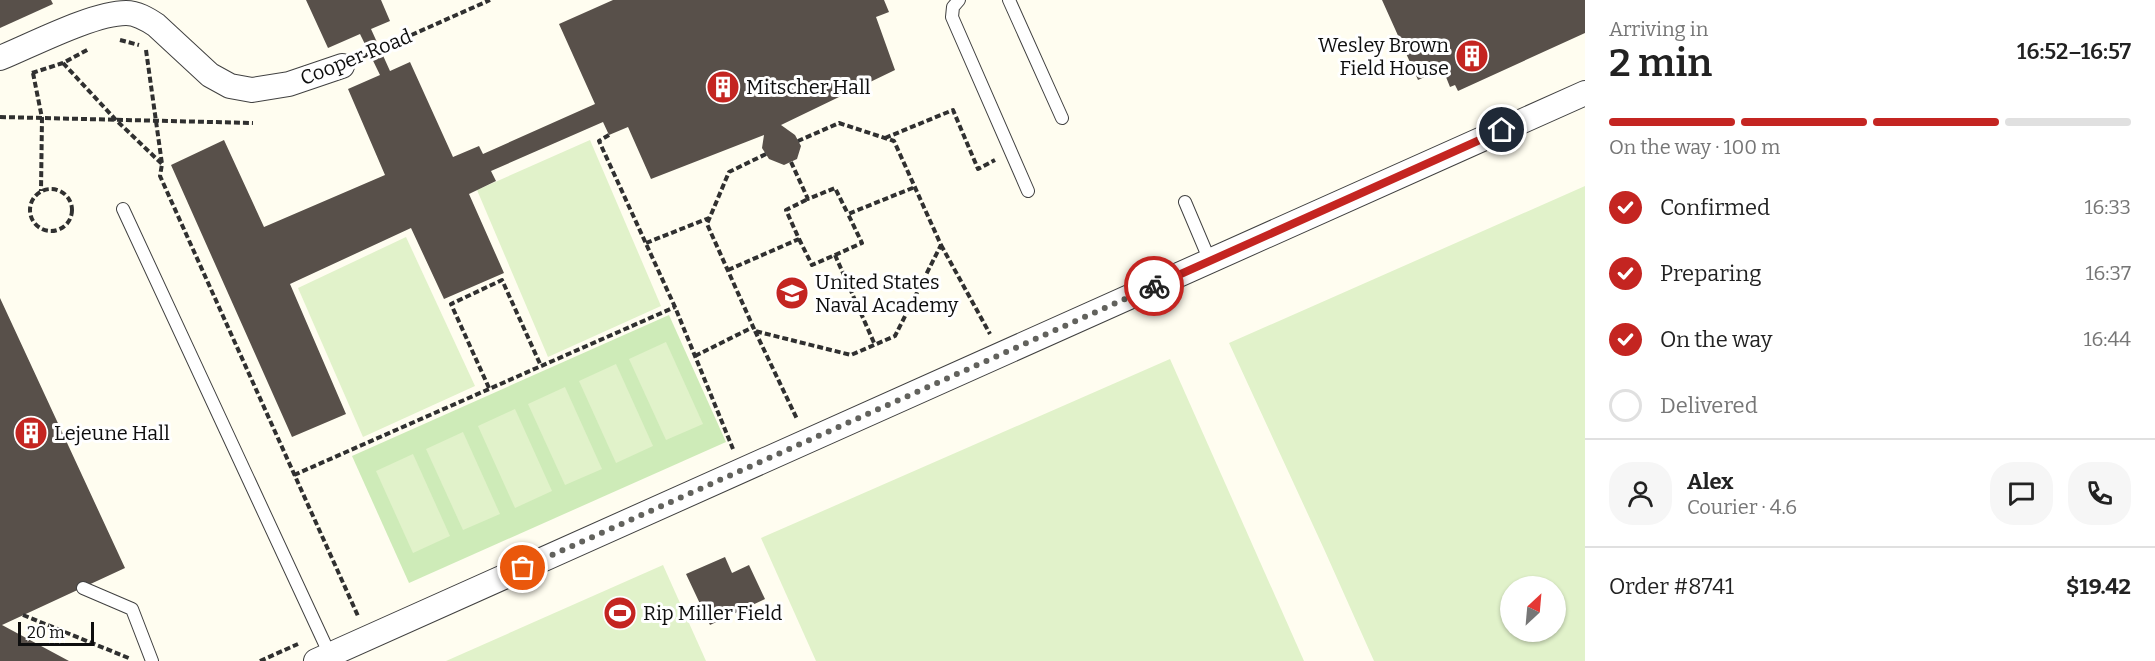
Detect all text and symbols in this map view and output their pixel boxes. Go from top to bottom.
text: Arriving in [1609,17,1708,41]
street label: Cooper Road [297,24,415,90]
place label: Wesley Brown Field House [1318,33,1449,80]
building icon: Wesley Brown Field House [1454,38,1490,74]
text: 16:52–16:57 [2017,38,2131,65]
text: 2 min [1609,40,1712,86]
building icon: Mitscher Hall [705,69,741,105]
place label: Mitscher Hall [746,75,871,99]
pin [1476,104,1527,155]
icon: home [1485,113,1518,146]
text: On the way · 100 m [1609,135,1780,159]
icon: check [1609,191,1642,224]
text: Confirmed [1660,194,1770,221]
text: 16:33 [2084,195,2131,219]
courier [1124,256,1184,316]
icon: check [1609,257,1642,290]
text: Preparing [1660,260,1762,287]
text: 16:37 [2085,261,2131,285]
place label: United States Naval Academy [815,270,959,317]
icon: bike [1138,270,1171,303]
school or university icon: United States Naval Academy [774,275,810,311]
icon: check [1609,323,1642,356]
text: On the way [1660,326,1772,353]
text: 16:44 [2083,327,2131,351]
text: Delivered [1660,392,1758,419]
building icon: Lejeune Hall [13,415,49,451]
place label: Lejeune Hall [54,421,170,446]
button: person [1609,462,1672,525]
button: chat [1990,462,2053,525]
button: phone [2068,462,2131,525]
text: Alex [1687,468,1733,495]
text: Courier · 4.6 [1687,495,1797,519]
pin [497,542,548,593]
icon: bag [506,551,539,584]
text: Order #8741 [1609,573,1734,600]
text: $19.42 [2066,573,2131,600]
north arrow [1500,576,1566,642]
map controls [1500,576,1566,642]
sports icon: Rip Miller Field [602,595,638,631]
place label: Rip Miller Field [643,601,782,625]
scale bar [18,619,94,646]
text: 20 m [27,623,64,642]

